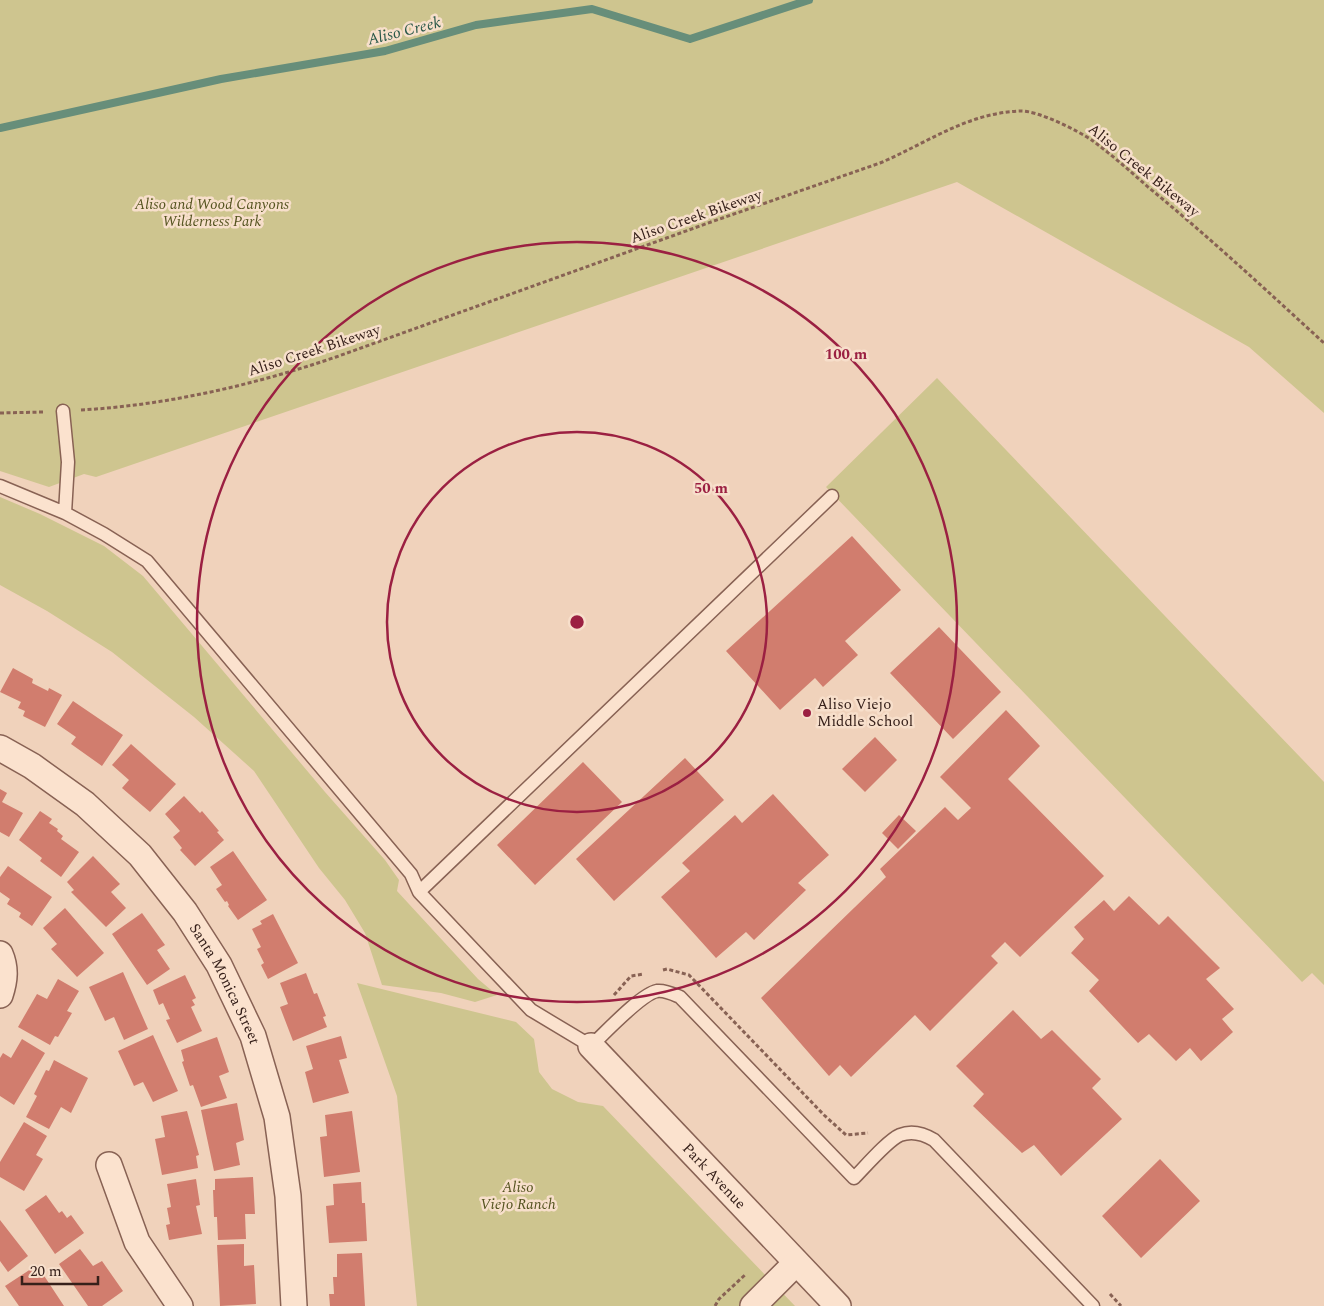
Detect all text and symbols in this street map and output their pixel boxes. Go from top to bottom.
water label: Aliso Creek [364,10,444,52]
street label: Aliso Creek Bikeway [1083,118,1205,223]
street label: Aliso Creek Bikeway [627,183,766,250]
park label: Aliso and Wood Canyons Wilderness Park [134,193,290,233]
street label: Aliso Creek Bikeway [245,318,384,383]
text: 100 m [825,343,868,366]
text: 50 m [694,477,729,500]
centre of rings [568,613,586,631]
place label: Aliso Viejo Middle School [817,693,913,733]
marker: Aliso Viejo Middle School [801,707,813,719]
street label: Santa Monica Street [183,919,266,1047]
street label: Park Avenue [677,1138,751,1215]
park label: Aliso Viejo Ranch [480,1176,556,1216]
scale bar [22,1254,99,1286]
text: 20 m [30,1260,62,1283]

